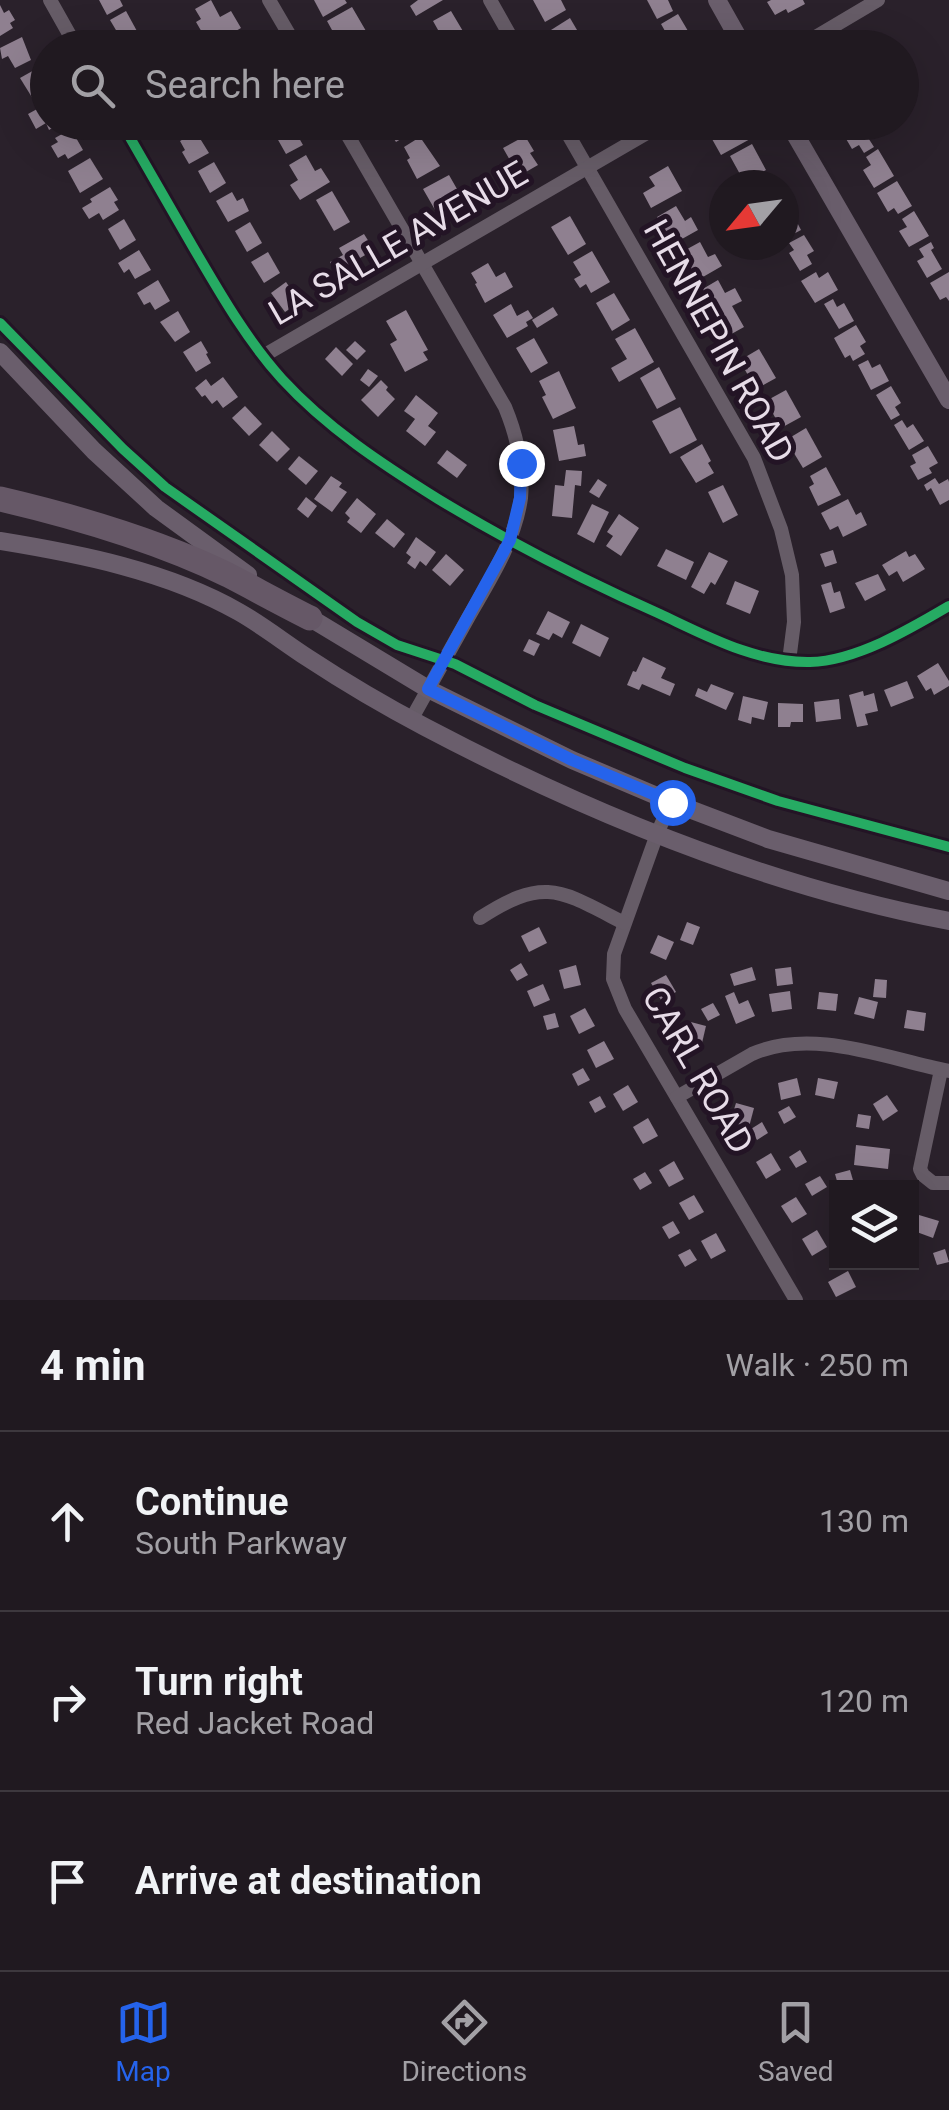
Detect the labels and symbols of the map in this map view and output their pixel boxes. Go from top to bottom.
street label: LA SALLE AVENUE [262,153,535,334]
north arrow [709,170,799,260]
street label: HENNEPIN ROAD [635,213,802,470]
route end [499,441,545,487]
route start [650,780,696,826]
street label: CARL ROAD [633,980,762,1161]

